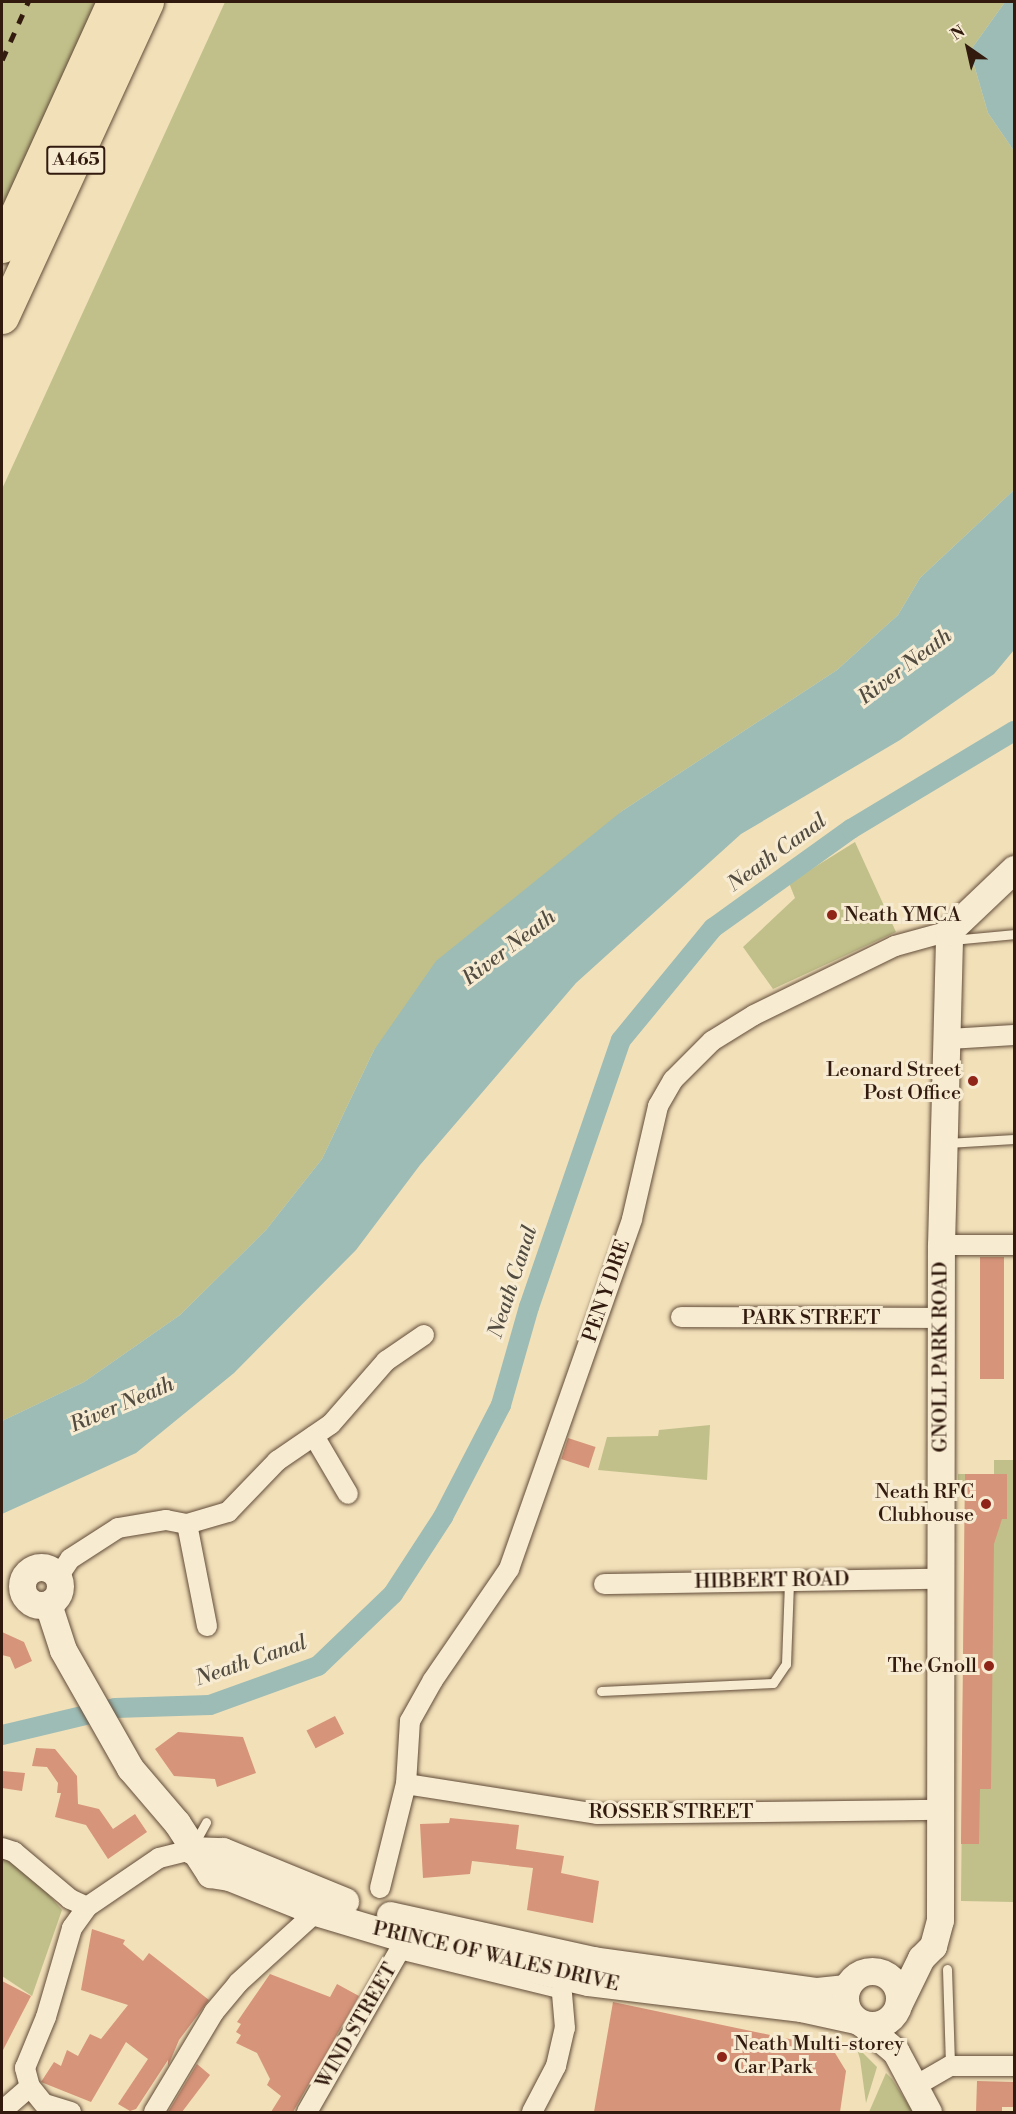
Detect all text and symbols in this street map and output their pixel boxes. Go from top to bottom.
north arrow [938,18,998,78]
text: N [947,21,969,45]
road number: A465 [46,145,106,175]
water label: River Neath [853,624,957,710]
water label: Neath Canal [723,809,831,897]
place label: Neath YMCA [844,903,961,927]
water label: River Neath [457,905,561,991]
marker: Neath YMCA [825,908,839,922]
place label: Leonard Street Post Office [826,1058,961,1105]
marker: Leonard Street Post Office [966,1074,980,1088]
water label: Neath Canal [483,1223,543,1341]
street label: PEN Y DRE [578,1237,636,1345]
street label: GNOLL PARK ROAD [929,1261,953,1453]
street label: PARK STREET [742,1306,880,1330]
water label: River Neath [66,1372,178,1438]
place label: Neath RFC Clubhouse [875,1480,974,1527]
marker: Neath RFC Clubhouse [979,1497,993,1511]
street label: HIBBERT ROAD [694,1568,850,1594]
water label: Neath Canal [192,1630,310,1692]
place label: The Gnoll [887,1654,977,1678]
marker: The Gnoll [982,1659,996,1673]
street label: ROSSER STREET [589,1800,753,1824]
street label: PRINCE OF WALES DRIVE [370,1917,622,1997]
street label: WIND STREET [311,1959,403,2093]
place label: Neath Multi-storey Car Park [734,2033,904,2080]
marker: Neath Multi-storey Car Park [715,2050,729,2064]

